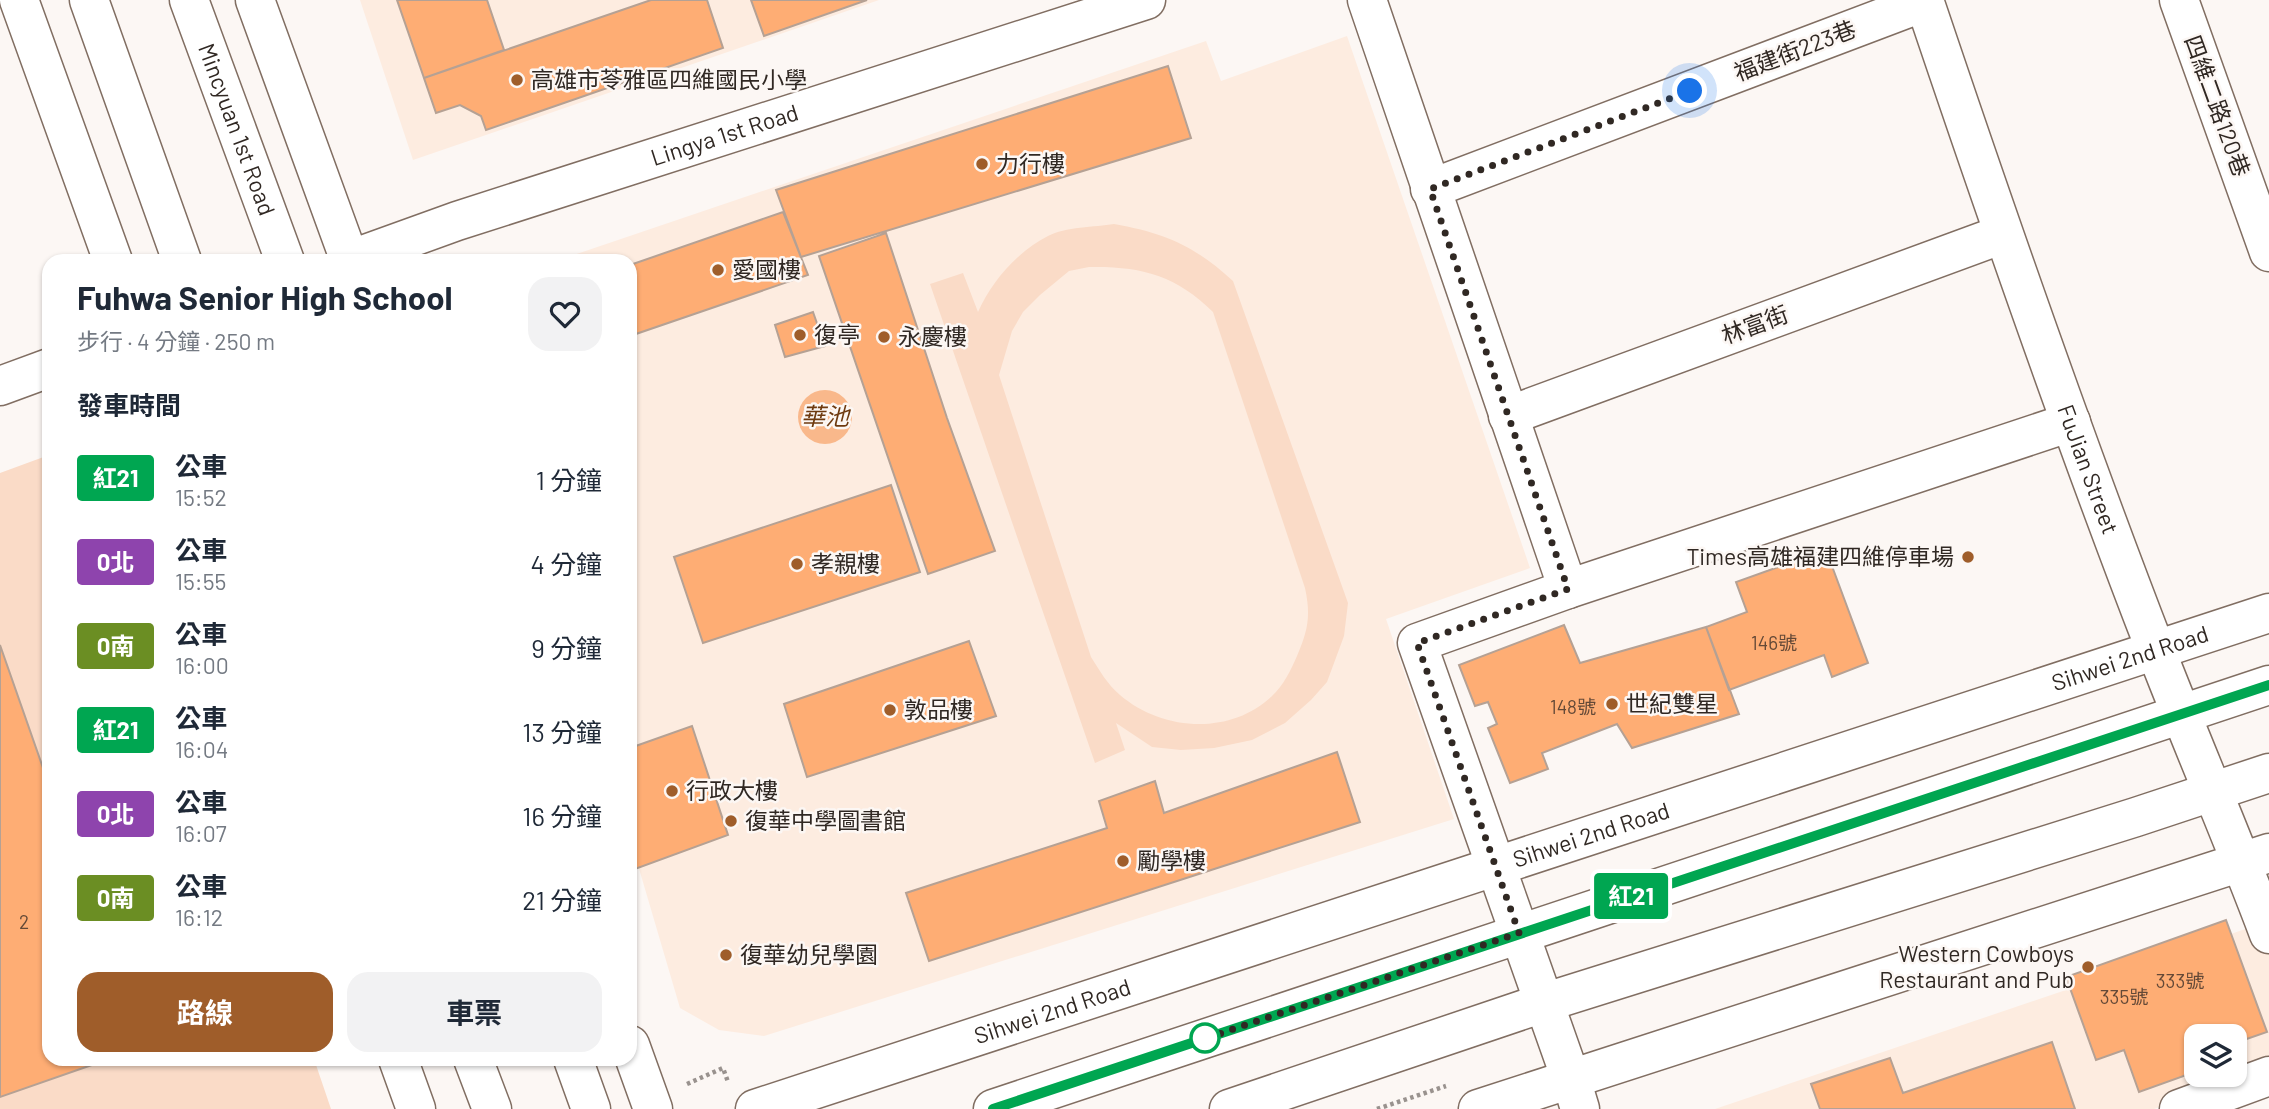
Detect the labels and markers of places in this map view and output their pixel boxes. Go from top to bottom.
place label: 高雄市苓雅區四維國民小學 [531,65,807,93]
marker: 高雄市苓雅區四維國民小學 [509,72,525,88]
place label: 力行樓 [996,149,1065,177]
marker: 力行樓 [974,156,990,172]
place label: 愛國樓 [732,255,801,283]
marker: 愛國樓 [710,262,726,278]
place label: 復亭 [814,320,860,348]
place label: 永慶樓 [898,322,967,350]
marker: 復亭 [792,327,808,343]
marker: 永慶樓 [876,329,892,345]
place label: Times高雄福建四維停車場 [1686,542,1954,570]
place label: 孝親樓 [811,549,880,577]
marker: Times高雄福建四維停車場 [1960,549,1976,565]
marker: 孝親樓 [789,556,805,572]
place label: 世紀雙星 [1626,689,1718,717]
place label: 敦品樓 [904,695,973,723]
marker: 世紀雙星 [1604,696,1620,712]
marker: 敦品樓 [882,702,898,718]
place label: 行政大樓 [686,776,778,804]
marker: 行政大樓 [664,783,680,799]
place label: 復華中學圖書館 [745,806,906,834]
marker: 復華中學圖書館 [723,813,739,829]
place label: 勵學樓 [1137,846,1206,874]
marker: 勵學樓 [1115,853,1131,869]
place label: Western Cowboys Restaurant and Pub [1879,939,2074,993]
place label: 復華幼兒學園 [740,940,878,968]
marker: 復華幼兒學園 [718,947,734,963]
marker: Western Cowboys Restaurant and Pub [2080,959,2096,975]
unlabelled marker [1190,1023,1220,1053]

